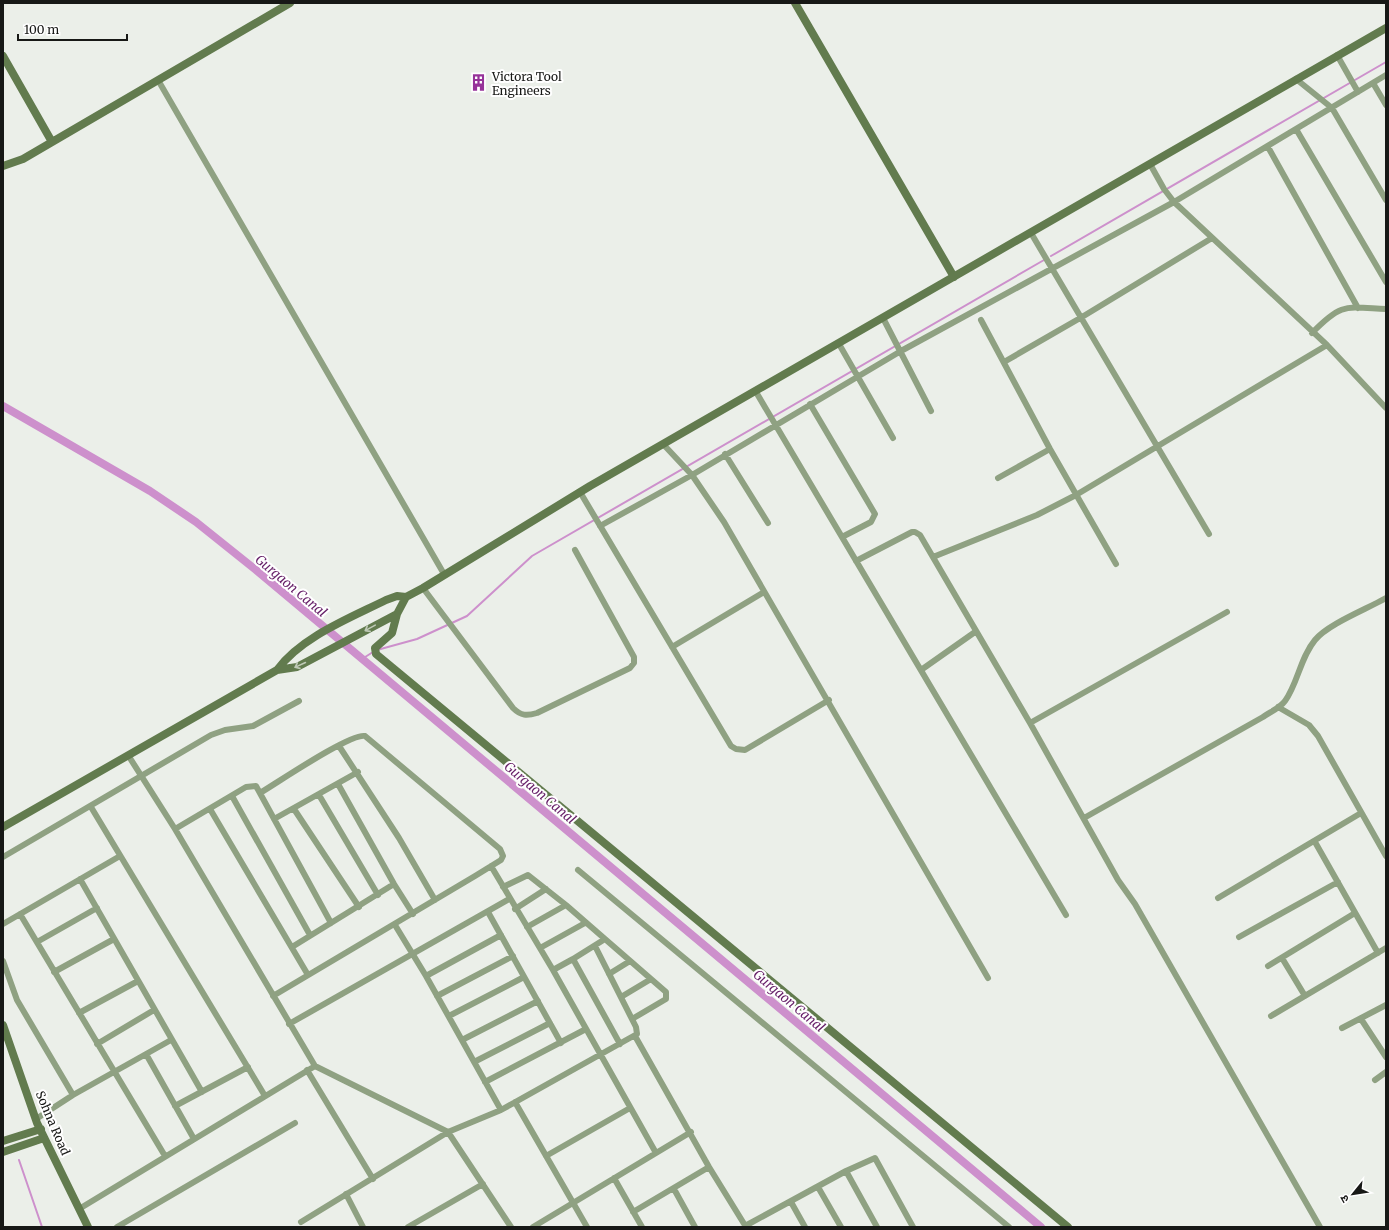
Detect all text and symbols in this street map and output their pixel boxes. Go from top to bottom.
scale bar [18,16,127,42]
text: 100 m [24,22,59,37]
place label: Victora Tool Engineers [491,69,562,98]
building icon: Victora Tool Engineers [469,73,489,93]
water label: Gurgaon Canal [252,551,330,621]
one-way arrow [365,625,377,632]
one-way arrow [295,662,307,669]
water label: Gurgaon Canal [501,758,579,828]
water label: Gurgaon Canal [750,966,828,1036]
street label: Sohna Road [33,1089,73,1157]
north arrow [1333,1174,1373,1214]
text: उ [1336,1192,1352,1205]

